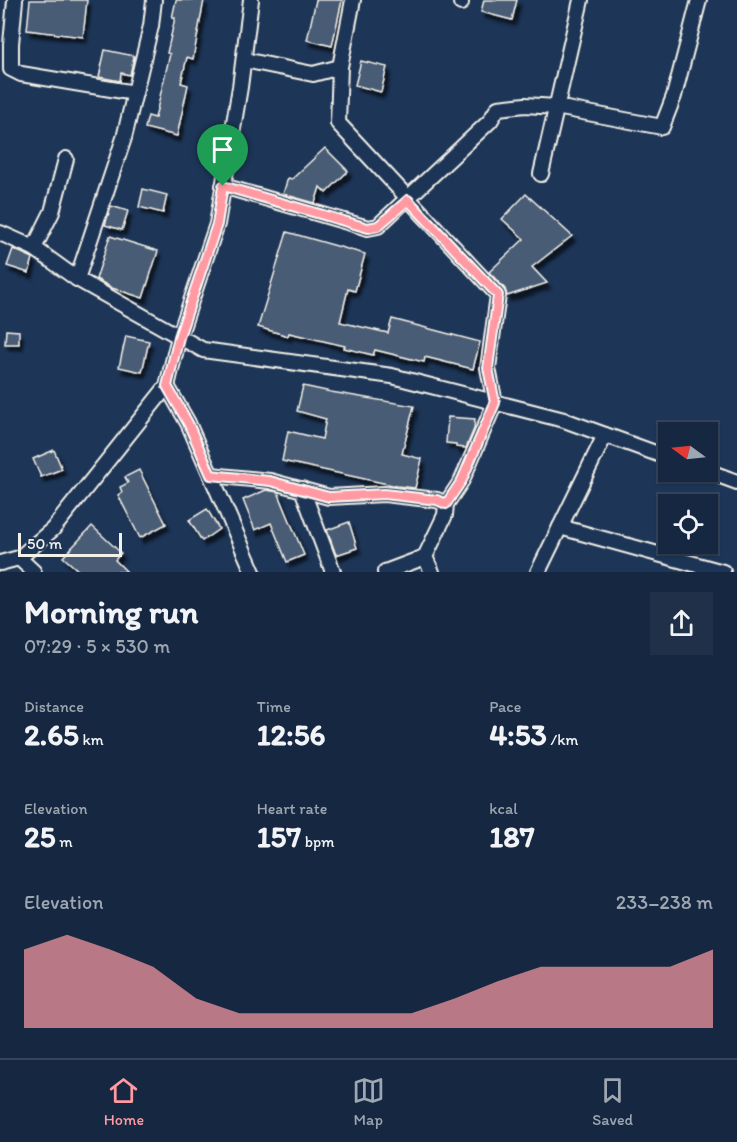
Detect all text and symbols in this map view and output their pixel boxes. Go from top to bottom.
pin [197,124,248,186]
icon: arrive [206,133,239,166]
north arrow [658,422,718,482]
map controls [658,422,718,554]
button: locate [658,494,718,554]
scale bar [18,530,122,558]
text: 50 m [27,534,62,553]
text: Morning run [24,592,199,631]
button: share [650,592,713,655]
text: 07:29 · 5 × 530 m [24,634,170,658]
text: Distance [24,697,84,716]
text: Time [257,697,291,716]
text: Pace [489,697,521,716]
text: 2.65 [24,716,79,753]
text: 12:56 [257,716,325,753]
text: 4:53 [489,716,547,753]
text: km [79,730,104,749]
text: /km [547,730,578,749]
text: Elevation [24,799,88,818]
text: Heart rate [257,799,327,818]
text: kcal [489,799,518,818]
text: 25 [24,818,56,855]
text: 157 [257,818,301,855]
text: 187 [489,818,535,855]
text: m [56,832,73,851]
text: bpm [301,832,335,851]
text: Elevation [24,890,103,914]
text: 233–238 m [616,890,713,914]
tab: Home [104,1074,144,1129]
tab: Map [352,1074,385,1129]
tab: Saved [592,1074,633,1129]

